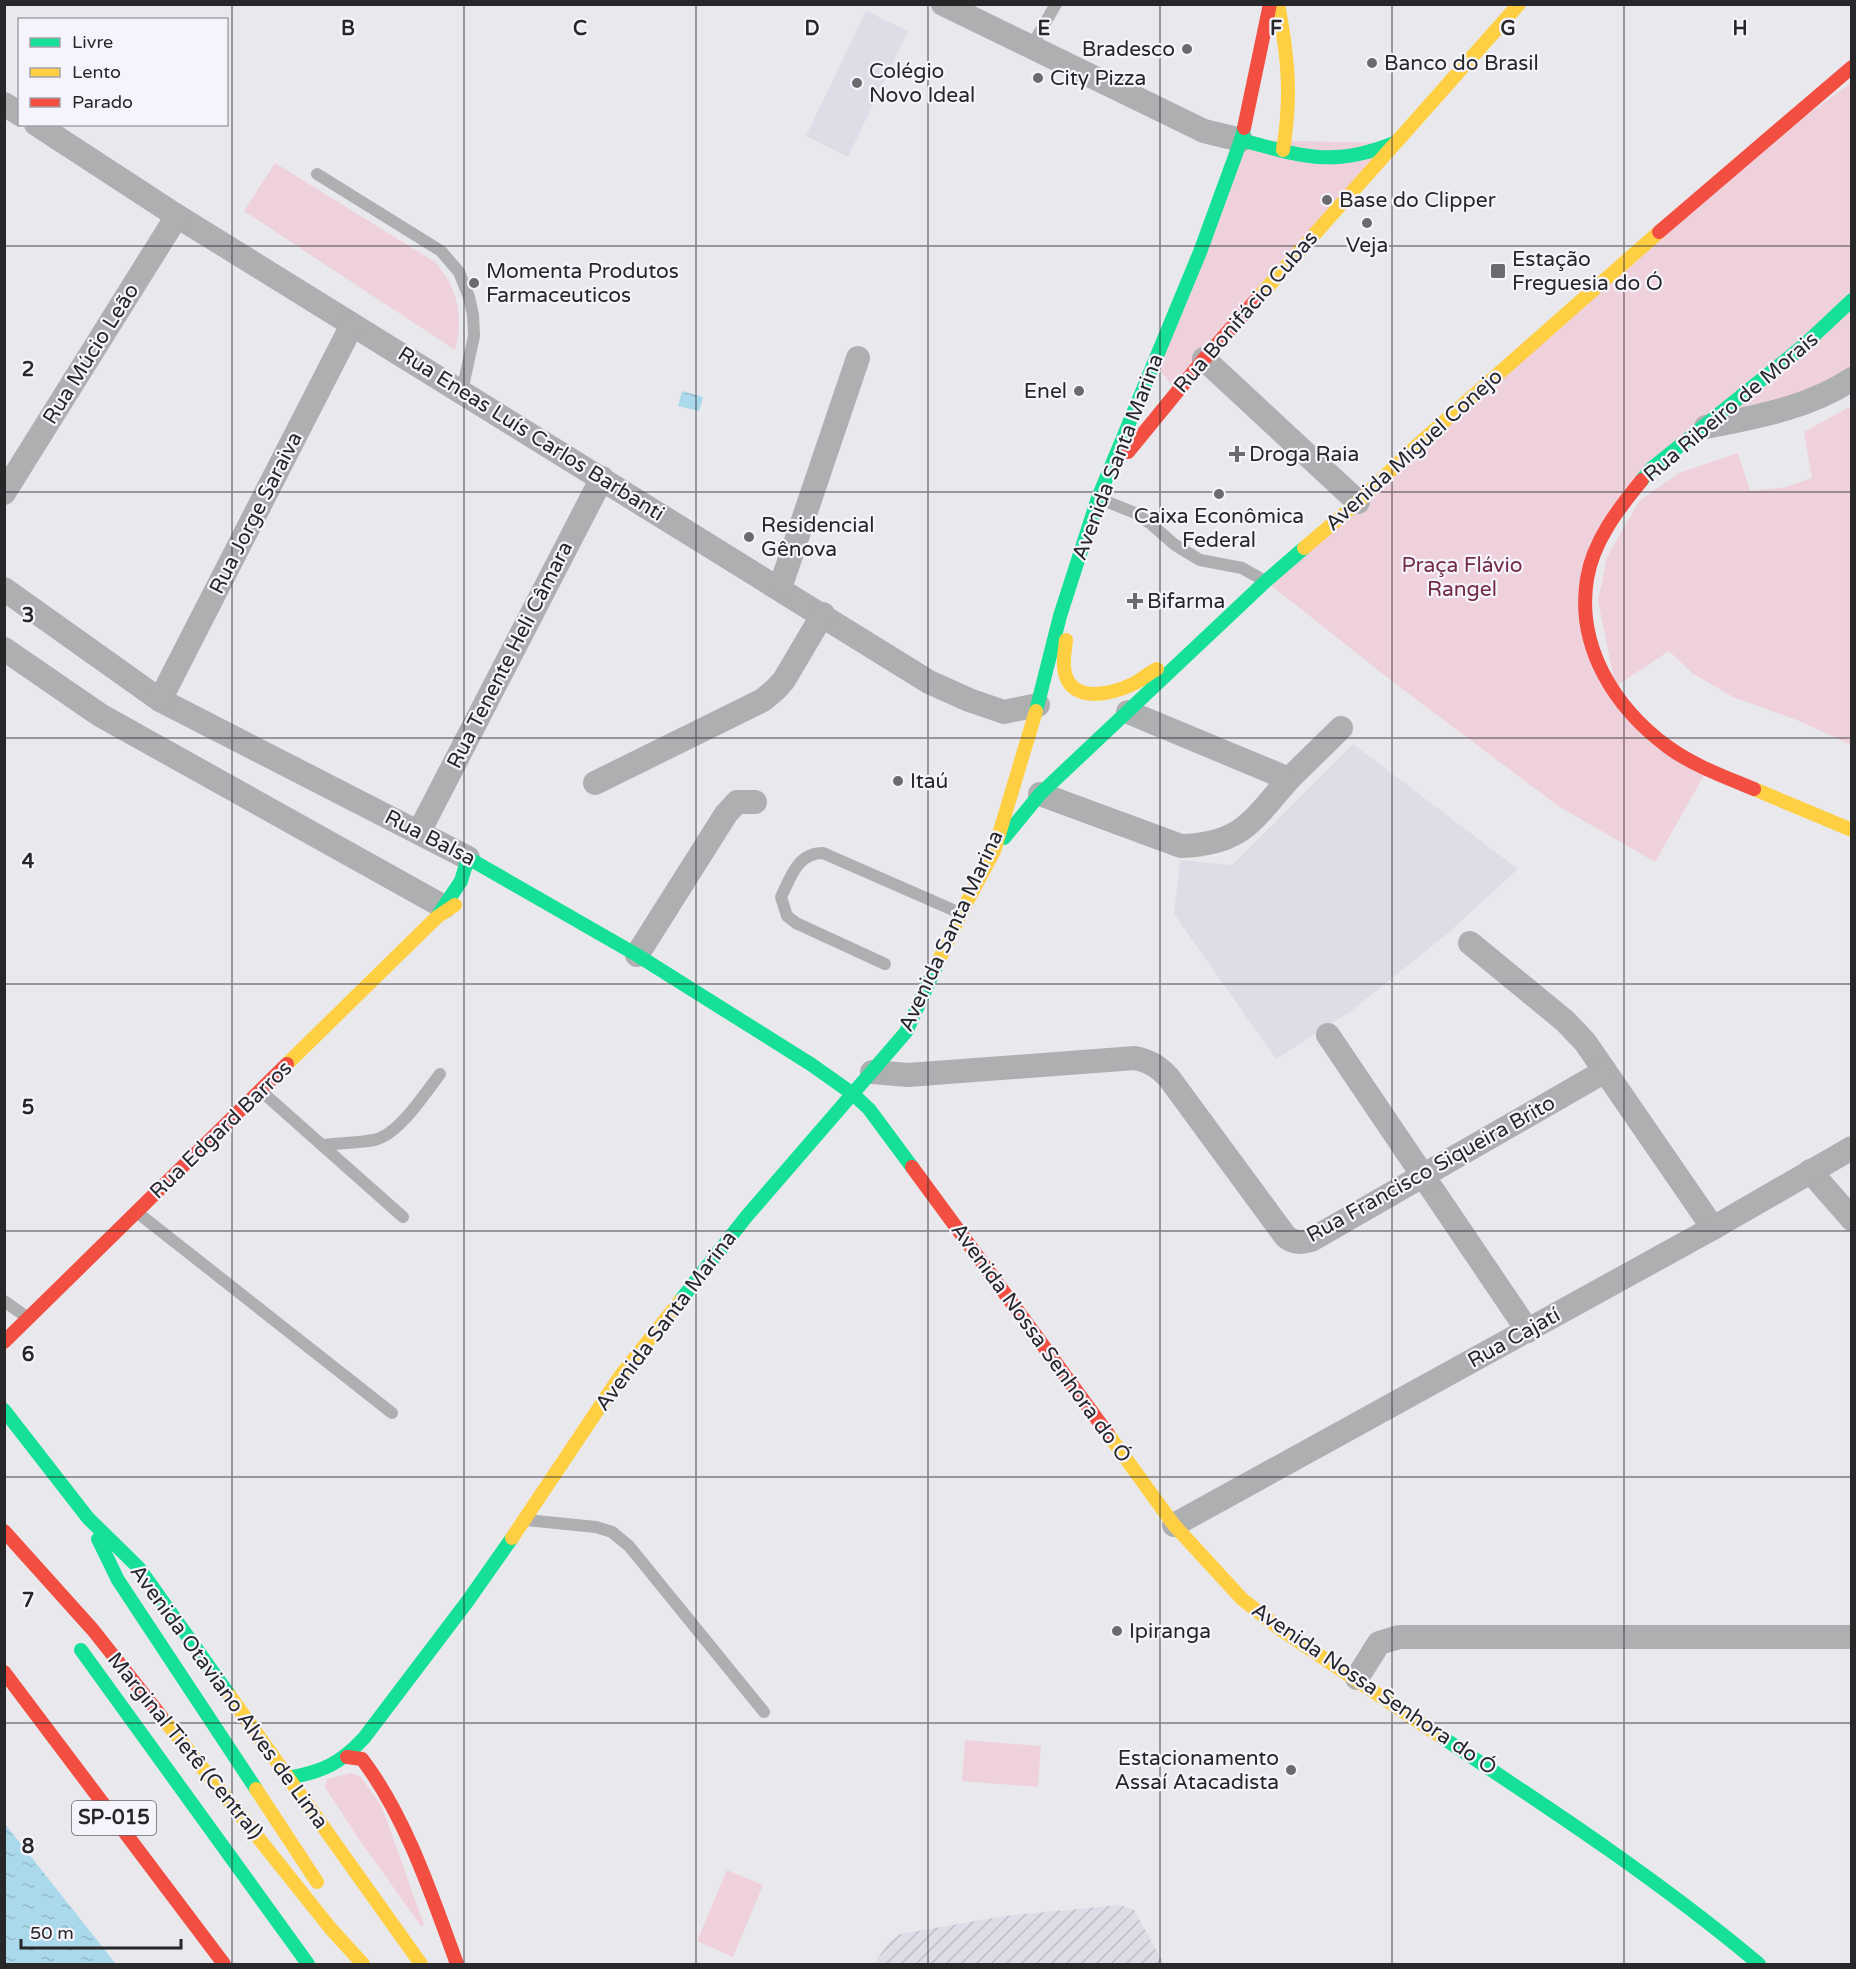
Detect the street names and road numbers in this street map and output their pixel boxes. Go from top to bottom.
street label: Rua Bonifácio Cubas [1169,226,1323,398]
street label: Rua Múcio Leão [38,279,144,429]
street label: Rua Ribeiro de Morais [1639,327,1823,487]
street label: Rua Eneas Luís Carlos Barbanti [393,341,669,527]
street label: Avenida Santa Marina [1067,350,1169,564]
street label: Avenida Miguel Conejo [1320,364,1508,536]
street label: Rua Jorge Saraiva [204,428,308,598]
street label: Rua Tenente Heli Câmara [442,537,578,773]
street label: Rua Balsa [380,805,480,871]
street label: Avenida Santa Marina [893,827,1009,1035]
street label: Rua Edgard Barros [145,1056,297,1204]
street label: Rua Francisco Siqueira Brito [1302,1090,1560,1248]
street label: Avenida Nossa Senhora do Ó [946,1218,1136,1468]
street label: Avenida Santa Marina [590,1226,742,1416]
street label: Rua Cajatí [1464,1302,1564,1374]
street label: Avenida Otaviano Alves de Lima [125,1560,333,1834]
street label: Avenida Nossa Senhora do Ó [1247,1598,1501,1780]
street label: Marginal Tietê (Central) [102,1648,268,1844]
road number: SP-015 [72,1801,156,1835]

